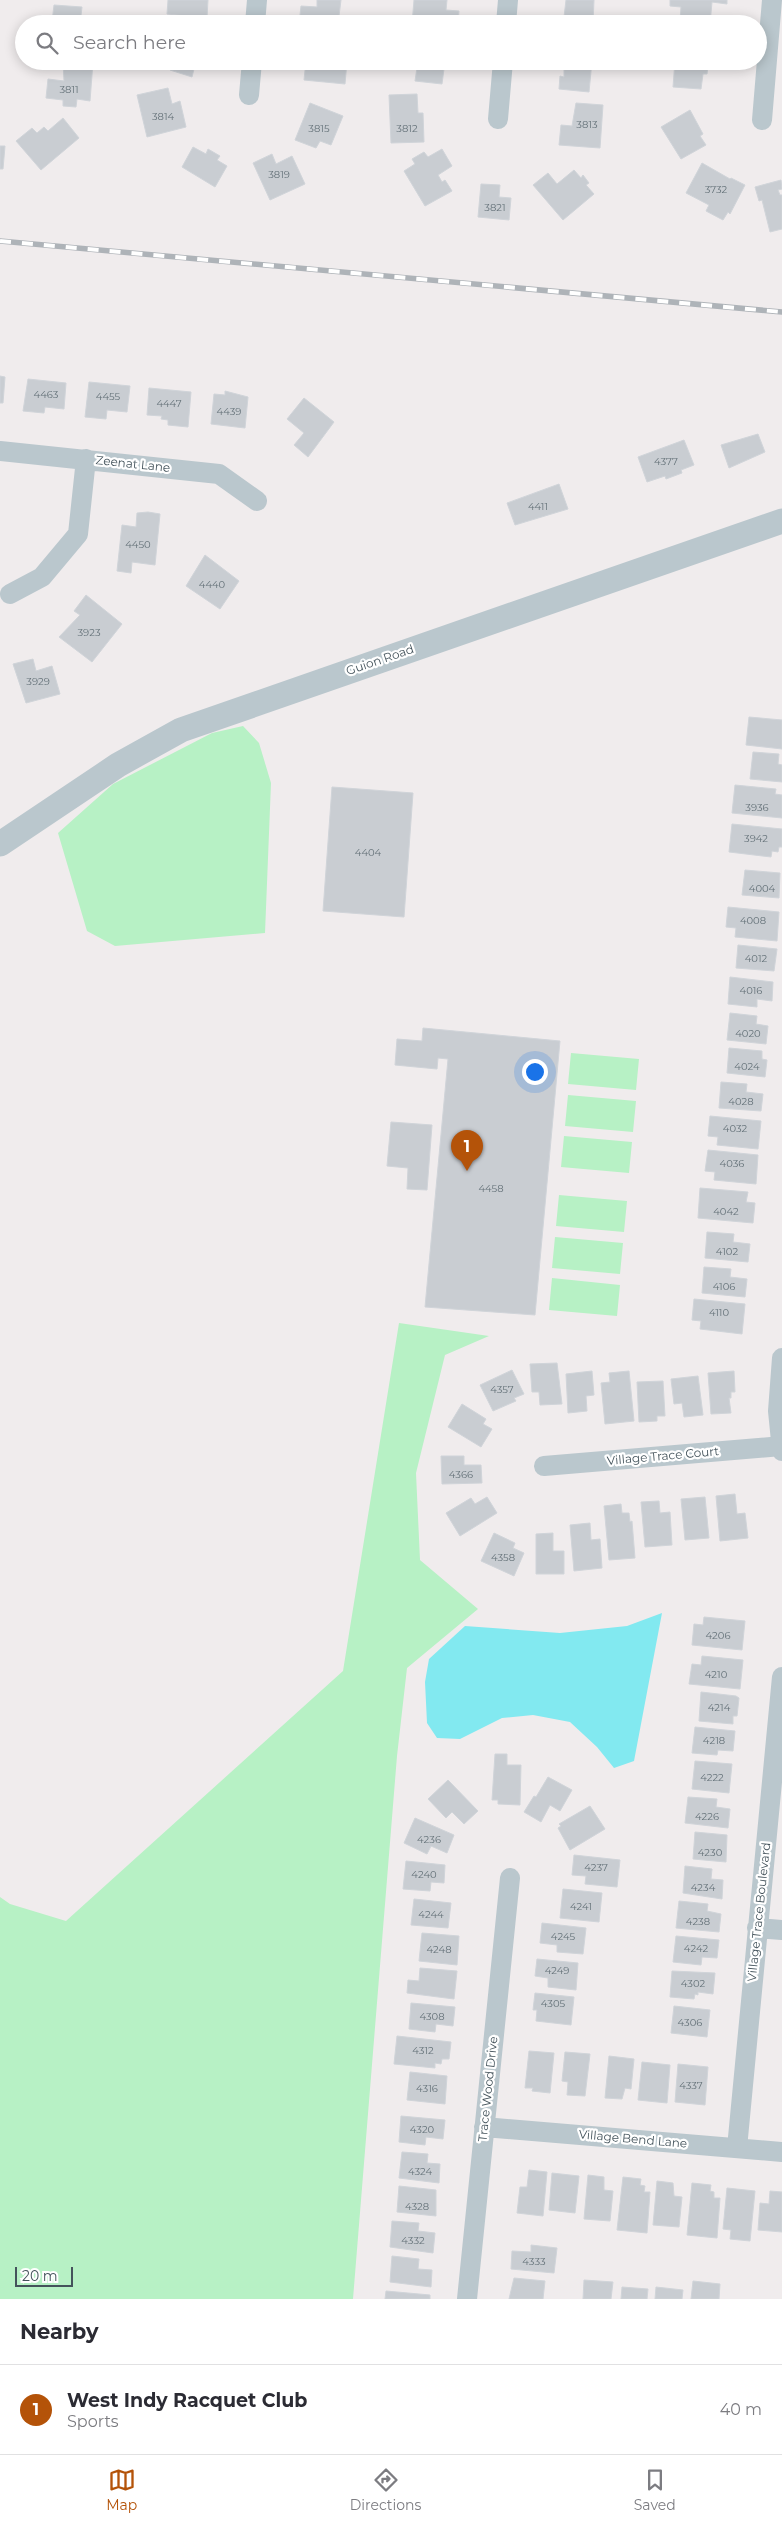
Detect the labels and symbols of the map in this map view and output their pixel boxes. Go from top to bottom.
house number: 3811 [59,83,79,96]
house number: 3814 [152,110,175,123]
house number: 3813 [576,118,598,131]
house number: 3815 [308,122,330,135]
house number: 3812 [396,122,418,135]
house number: 3819 [268,168,290,181]
house number: 3732 [705,183,728,196]
house number: 3821 [484,201,506,214]
house number: 4463 [34,388,59,401]
house number: 4455 [96,390,121,403]
house number: 4447 [156,397,182,410]
house number: 4439 [217,405,241,418]
street label: Zeenat Lane [95,452,171,475]
house number: 4377 [654,455,678,468]
house number: 4411 [528,500,548,513]
house number: 4450 [125,538,151,551]
house number: 4440 [199,578,226,591]
house number: 3923 [77,626,101,639]
street label: Guion Road [344,641,416,678]
house number: 3929 [26,675,50,688]
house number: 3936 [745,801,769,814]
house number: 3942 [744,832,768,845]
house number: 4404 [355,846,382,859]
house number: 4004 [749,882,776,895]
house number: 4008 [740,914,766,927]
house number: 4012 [745,952,768,965]
house number: 4016 [740,984,762,997]
house number: 4020 [735,1027,761,1040]
your location [522,1059,548,1085]
house number: 4024 [734,1060,760,1073]
house number: 4028 [728,1095,754,1108]
house number: 4032 [723,1122,748,1135]
pin: 1 [451,1130,483,1171]
house number: 4036 [720,1157,744,1170]
house number: 4458 [478,1182,504,1195]
house number: 4042 [713,1205,739,1218]
house number: 4102 [716,1245,738,1258]
house number: 4106 [713,1280,735,1293]
house number: 4110 [709,1306,729,1319]
house number: 4357 [490,1383,514,1396]
street label: Village Trace Court [606,1443,720,1468]
house number: 4366 [449,1468,473,1481]
house number: 4358 [491,1551,515,1564]
house number: 4206 [706,1629,730,1642]
house number: 4210 [705,1668,728,1681]
house number: 4214 [708,1701,731,1714]
house number: 4218 [703,1734,725,1747]
house number: 4222 [700,1771,724,1784]
house number: 4226 [695,1810,719,1823]
house number: 4236 [417,1833,441,1846]
street label: Village Trace Boulevard [744,1842,773,1982]
house number: 4230 [698,1846,723,1859]
house number: 4237 [584,1861,608,1874]
house number: 4240 [411,1868,437,1881]
house number: 4234 [691,1881,716,1894]
house number: 4241 [570,1900,592,1913]
house number: 4244 [418,1908,444,1921]
house number: 4238 [686,1915,710,1928]
house number: 4245 [551,1930,575,1943]
house number: 4242 [684,1942,708,1955]
house number: 4248 [426,1943,452,1956]
house number: 4249 [545,1964,569,1977]
house number: 4302 [681,1977,706,1990]
house number: 4305 [541,1997,566,2010]
house number: 4308 [419,2010,445,2023]
house number: 4306 [678,2016,702,2029]
street label: Trace Wood Drive [475,2036,500,2142]
house number: 4312 [412,2044,434,2057]
house number: 4337 [679,2079,703,2092]
house number: 4316 [416,2082,438,2095]
house number: 4320 [410,2123,435,2136]
street label: Village Bend Lane [578,2126,688,2151]
house number: 4324 [408,2165,432,2178]
house number: 4328 [405,2200,429,2213]
house number: 4332 [401,2234,425,2247]
house number: 4333 [522,2255,546,2268]
scale bar [15,2264,72,2287]

